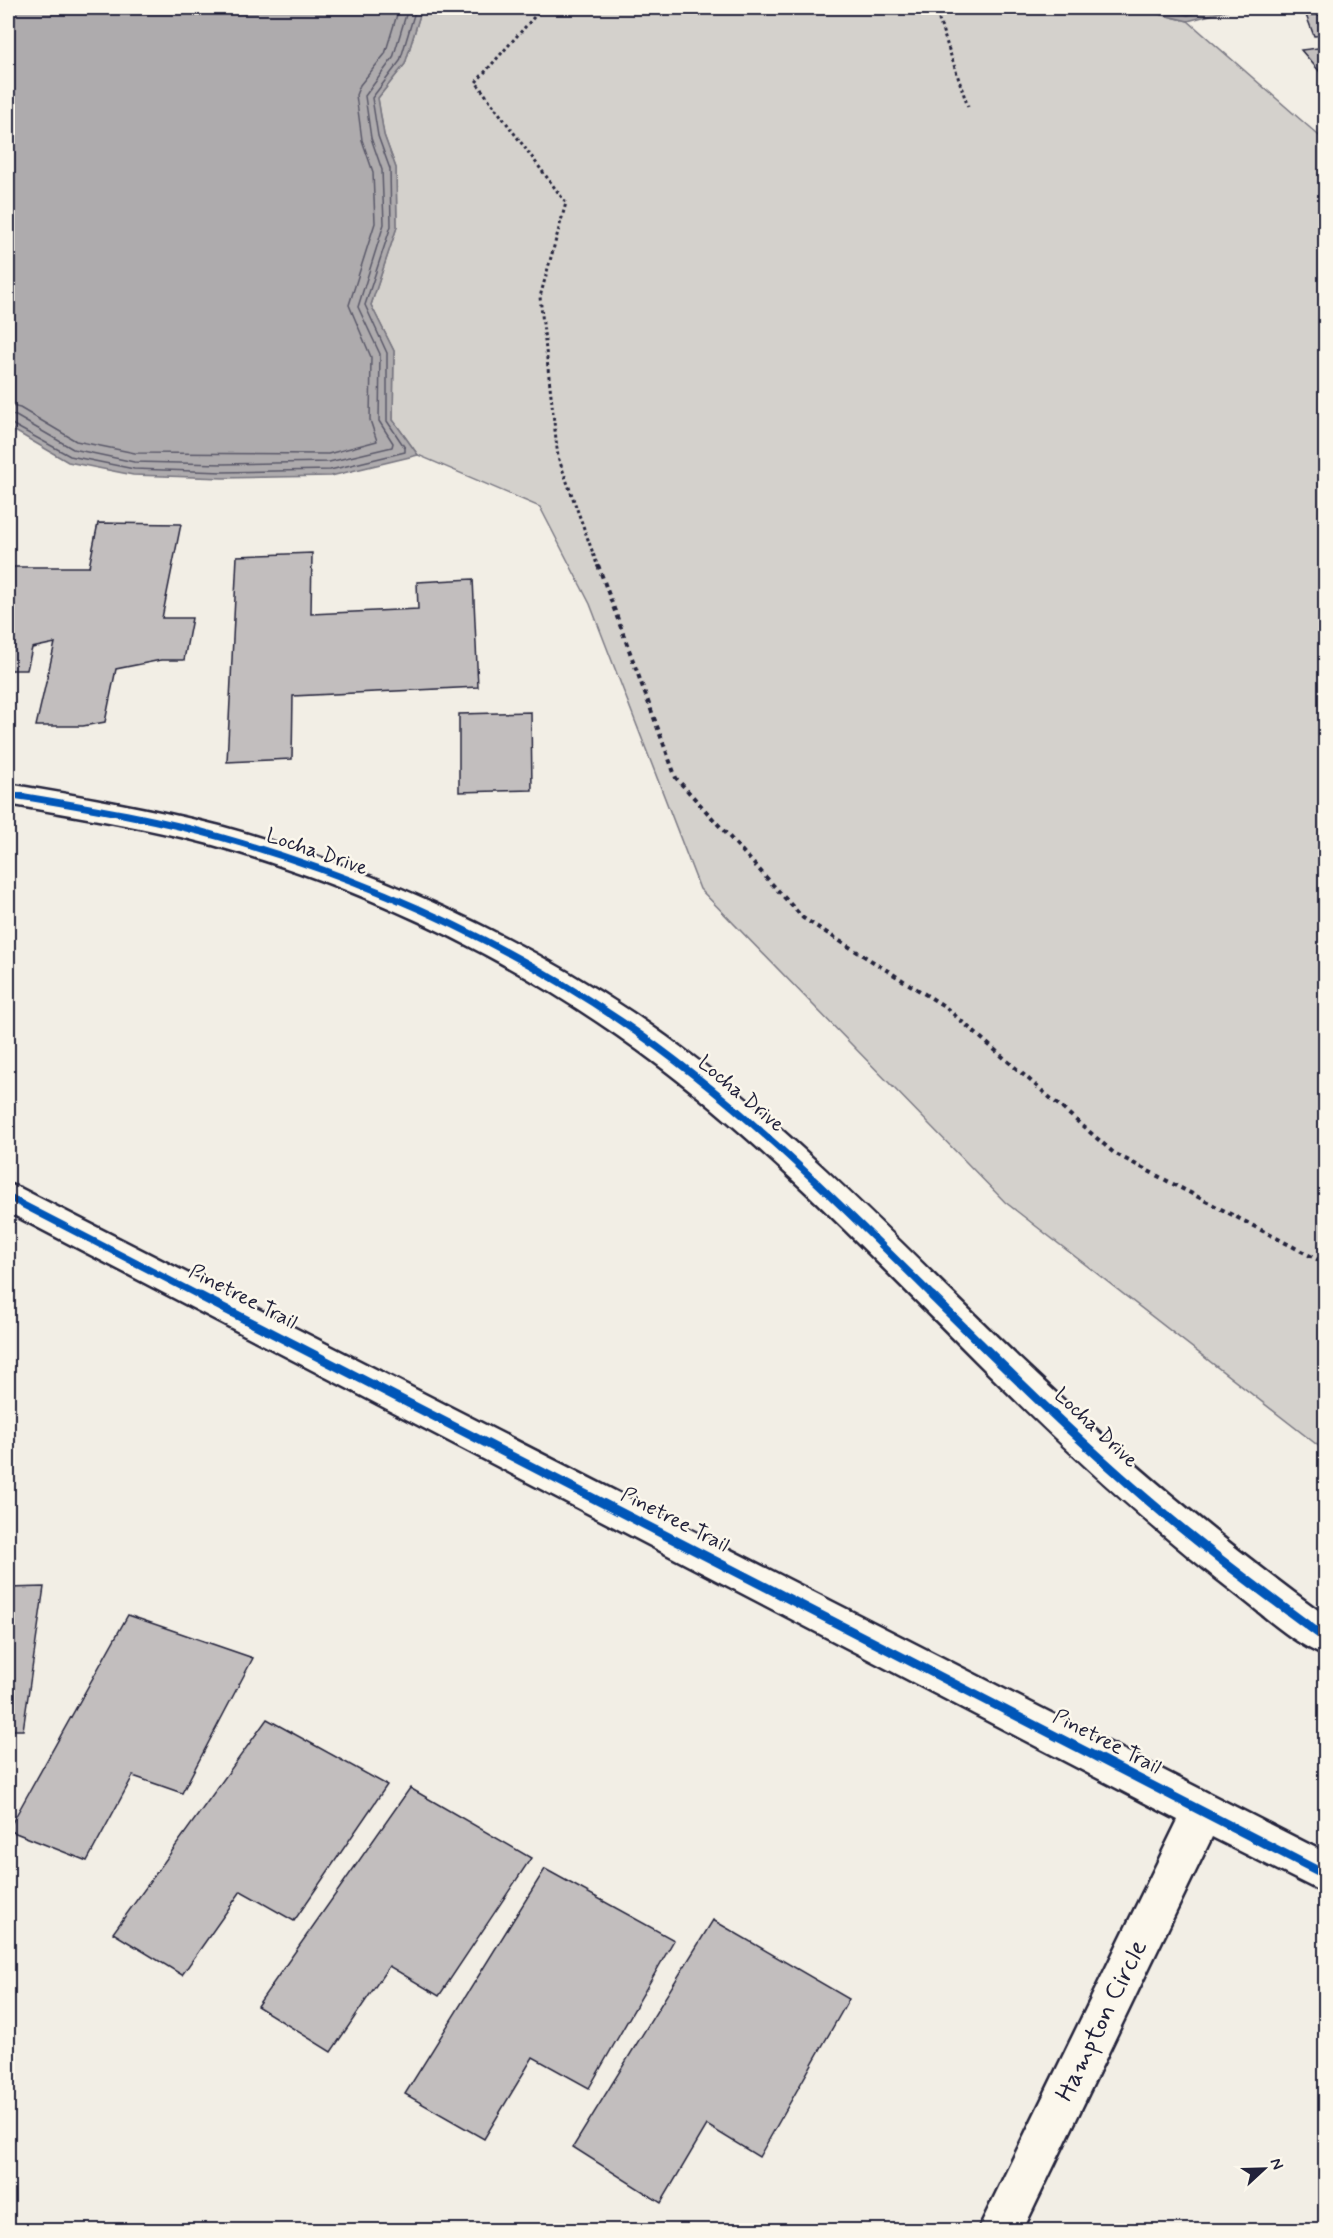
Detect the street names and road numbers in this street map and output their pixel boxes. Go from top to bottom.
street label: Locha Drive [262,822,372,882]
street label: Locha Drive [692,1049,791,1139]
street label: Pinetree Trail [184,1258,302,1336]
street label: Locha Drive [1048,1382,1144,1474]
street label: Pinetree Trail [616,1481,734,1559]
street label: Pinetree Trail [1048,1703,1166,1781]
street label: Hampton Circle [1048,1934,1156,2107]

